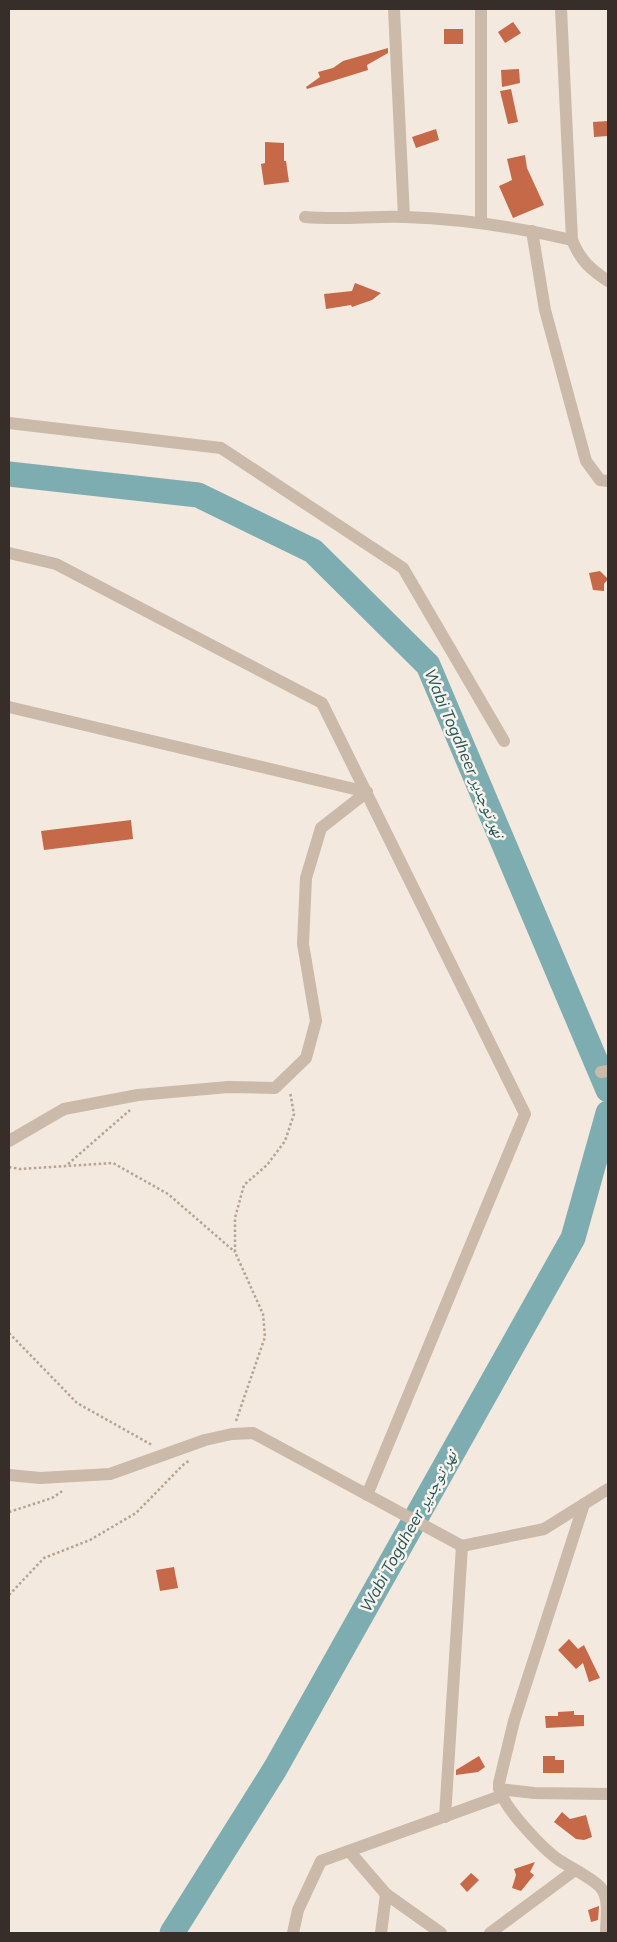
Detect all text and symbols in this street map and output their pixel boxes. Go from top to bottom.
water label: Wabi Togdheer نهر توجدير [420,666,511,843]
water label: Wabi Togdheer نهر توجدير [355,1444,462,1615]

